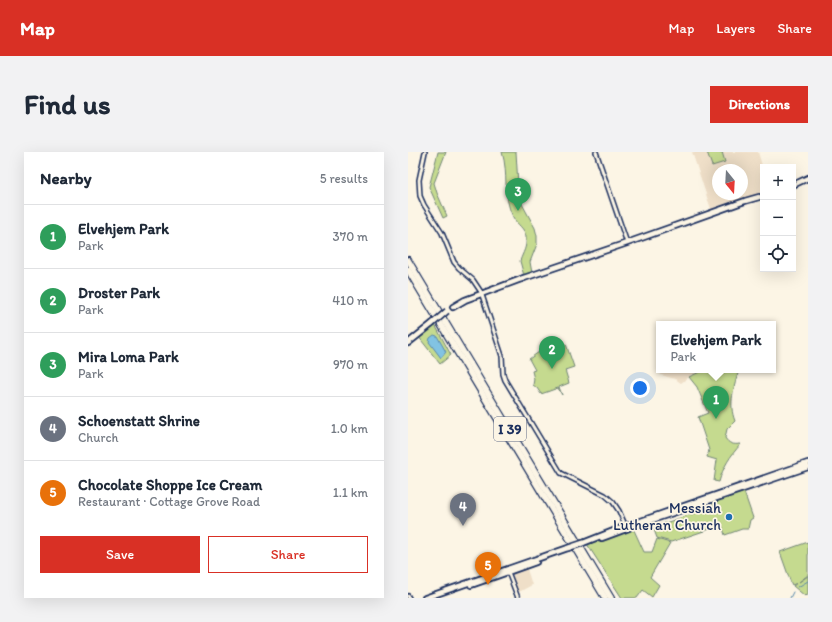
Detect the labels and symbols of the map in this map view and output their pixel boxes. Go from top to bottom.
north arrow [712,164,748,200]
pin: 3 [505,178,531,211]
pin: 2 [539,336,565,369]
your location [630,378,650,398]
pin: 1 [703,386,729,419]
road number: I 39 [494,417,526,441]
pin: 4 [450,493,476,526]
place label: Messiah Lutheran Church [613,499,721,534]
marker: Messiah Lutheran Church [724,512,734,522]
pin: 5 [475,552,501,585]

